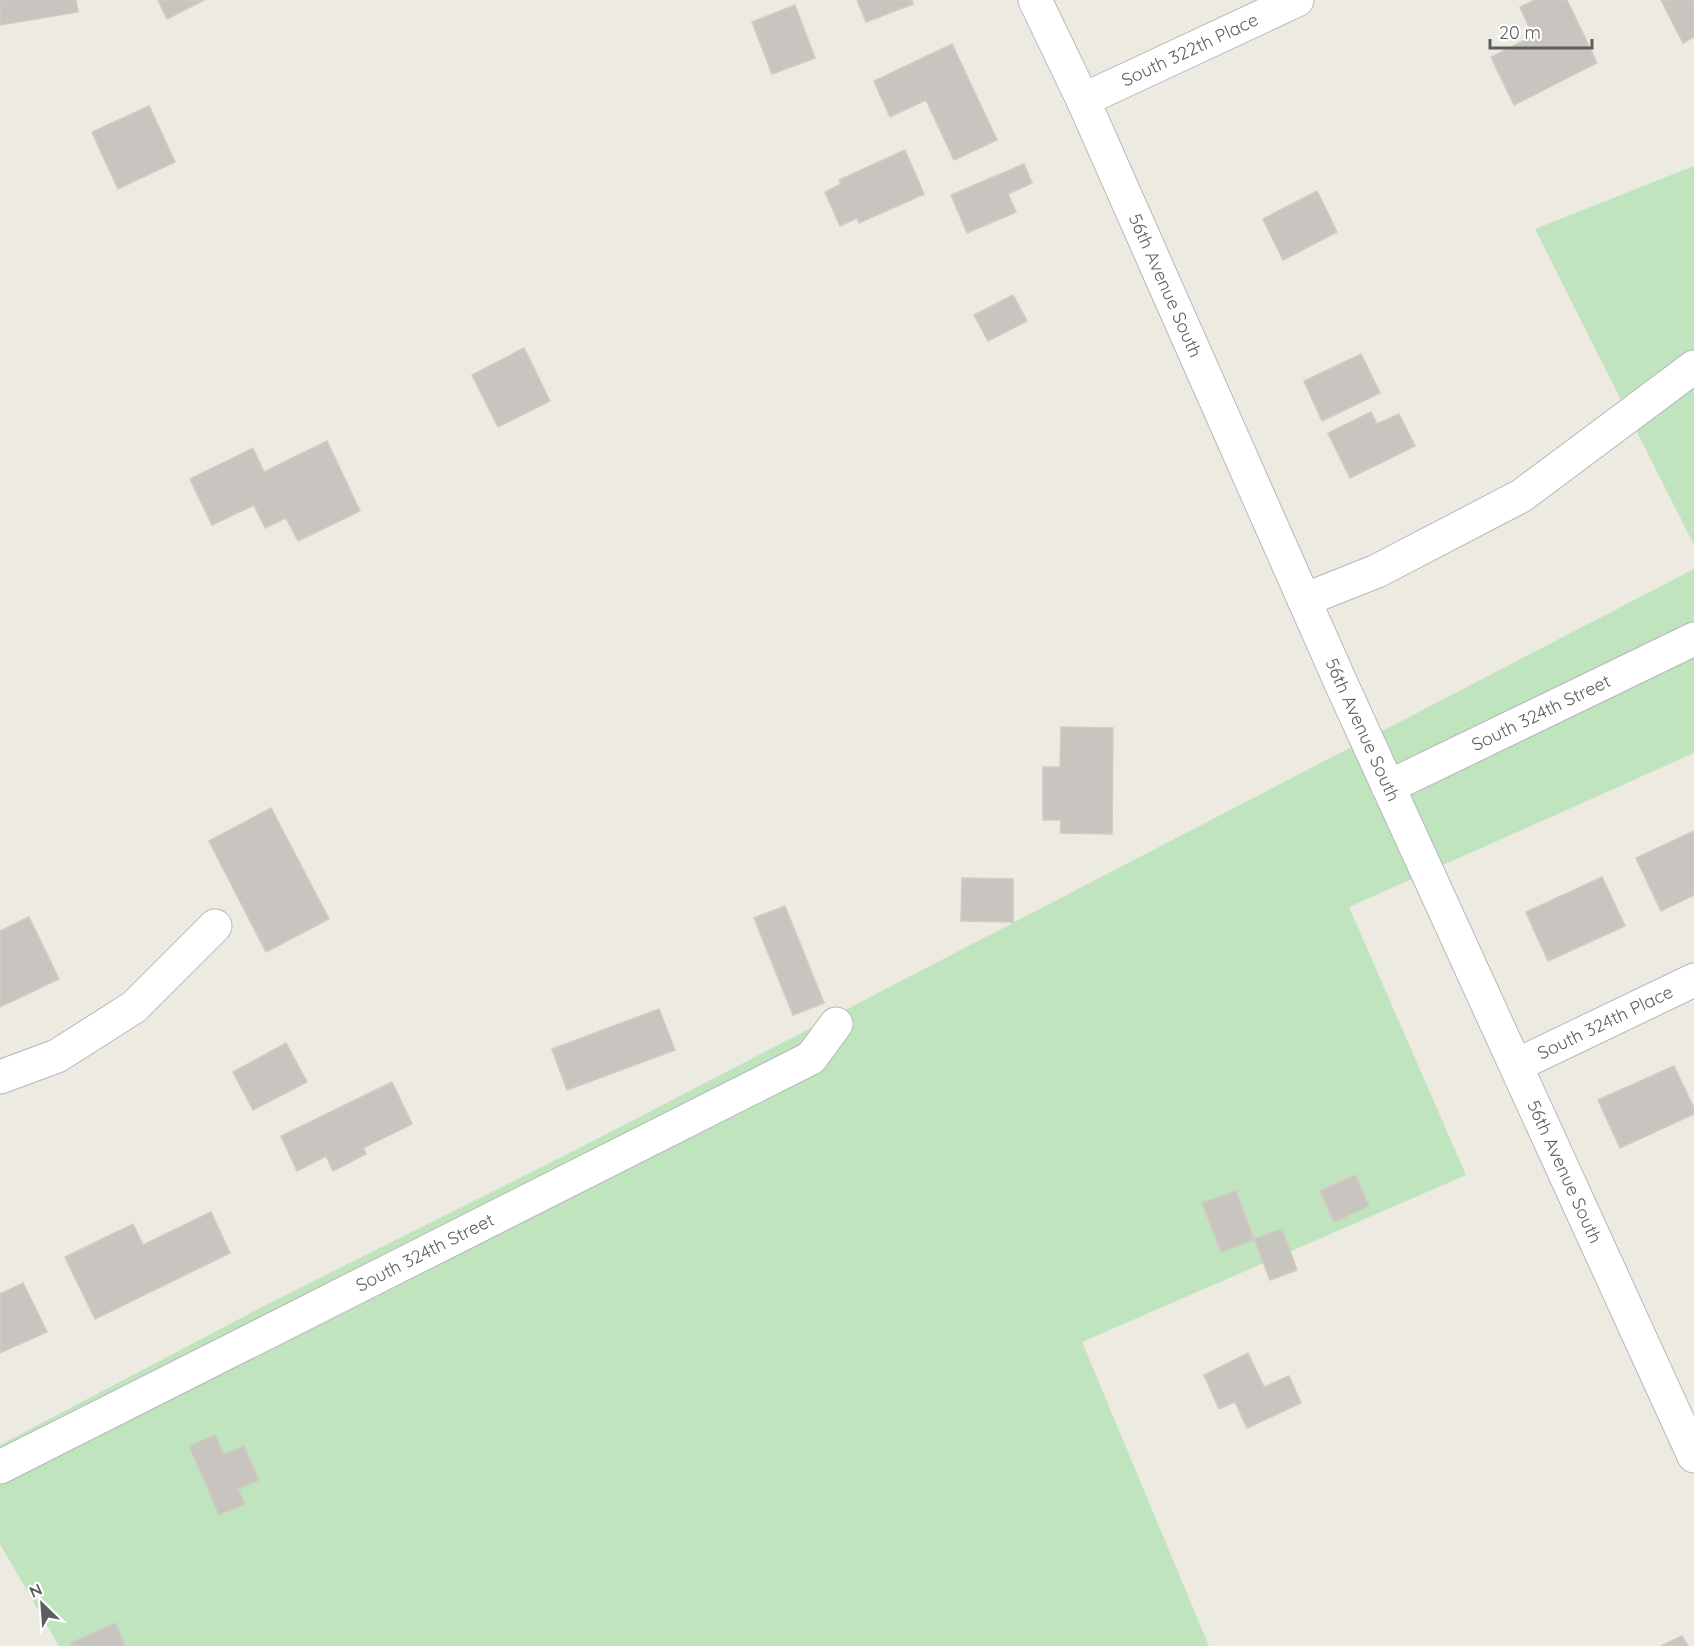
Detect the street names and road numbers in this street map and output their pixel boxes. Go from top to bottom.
street label: South 322th Place [1118,8,1262,91]
street label: 56th Avenue South [1124,210,1207,361]
street label: 56th Avenue South [1320,655,1405,805]
street label: South 324th Street [1468,669,1614,756]
street label: South 324th Place [1534,980,1677,1064]
street label: 56th Avenue South [1522,1097,1607,1247]
street label: South 324th Street [352,1208,498,1297]

